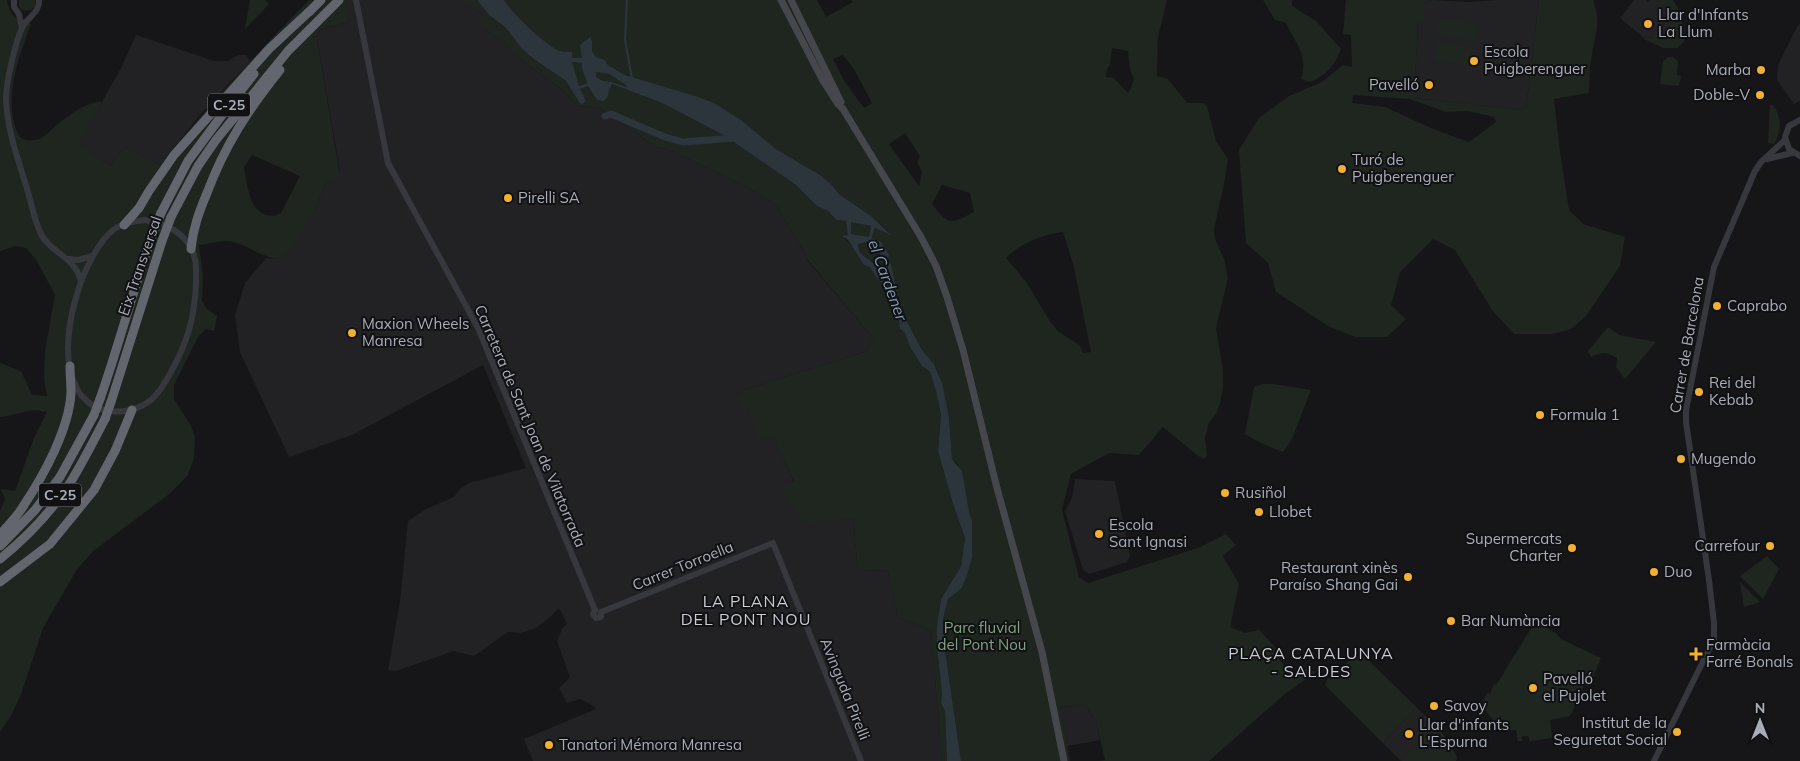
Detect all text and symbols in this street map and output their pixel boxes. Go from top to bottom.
place label: Llar d'Infants La Llum [1658,5,1749,41]
marker: Llar d'Infants La Llum [1642,18,1654,30]
place label: Escola Puigberenguer [1484,42,1586,78]
marker: Escola Puigberenguer [1468,55,1480,67]
place label: Marba [1706,60,1751,79]
marker: Marba [1755,64,1767,76]
place label: Pavelló [1369,75,1419,94]
marker: Pavelló [1423,79,1435,91]
place label: Doble-V [1693,85,1751,104]
marker: Doble-V [1754,89,1766,101]
road number: C-25 [208,94,250,116]
place label: Turó de Puigberenguer [1352,150,1454,186]
marker: Turó de Puigberenguer [1336,163,1348,175]
place label: Pirelli SA [518,188,580,207]
marker: Pirelli SA [502,192,514,204]
street label: Eix Transversal [114,214,165,318]
water label: el Cardener [864,237,912,324]
street label: Carrer de Barcelona [1665,275,1708,415]
place label: Caprabo [1727,296,1787,315]
marker: Caprabo [1711,300,1723,312]
street label: Carretera de Sant Joan de Vilatorrada [471,302,590,550]
place label: Maxion Wheels Manresa [362,314,470,350]
marker: Maxion Wheels Manresa [346,327,358,339]
place label: Rei del Kebab [1709,373,1756,409]
marker: Rei del Kebab [1693,386,1705,398]
place label: Formula 1 [1550,405,1619,424]
marker: Formula 1 [1534,409,1546,421]
place label: Mugendo [1691,449,1756,468]
marker: Mugendo [1675,453,1687,465]
place label: Rusiñol [1235,483,1286,502]
road number: C-25 [39,484,81,506]
marker: Rusiñol [1219,487,1231,499]
place label: Llobet [1269,502,1312,521]
marker: Llobet [1253,506,1265,518]
place label: Escola Sant Ignasi [1109,515,1187,551]
marker: Escola Sant Ignasi [1093,528,1105,540]
place label: Supermercats Charter [1466,529,1563,565]
place label: Carrefour [1695,536,1761,555]
street label: Carrer Torroella [629,537,736,594]
marker: Carrefour [1764,540,1776,552]
marker: Supermercats Charter [1566,542,1578,554]
place label: Restaurant xinès Paraíso Shang Gai [1269,558,1398,594]
place label: Duo [1664,562,1692,581]
marker: Duo [1648,566,1660,578]
marker: Restaurant xinès Paraíso Shang Gai [1402,571,1414,583]
district label: LA PLANA DEL PONT NOU [681,591,811,629]
place label: Bar Numància [1461,611,1560,630]
marker: Bar Numància [1445,615,1457,627]
park label: Parc fluvial del Pont Nou [937,618,1027,654]
street label: Avinguda Pirelli [816,635,875,742]
place label: Farmàcia Farré Bonals [1706,635,1794,671]
district label: PLAÇA CATALUNYA - SALDES [1228,643,1394,681]
marker: Farmàcia Farré Bonals [1690,648,1702,660]
place label: Pavelló el Pujolet [1543,669,1606,705]
marker: Pavelló el Pujolet [1527,682,1539,694]
place label: Savoy [1444,696,1487,715]
north arrow [1735,696,1785,746]
text: N [1755,699,1765,717]
marker: Savoy [1428,700,1440,712]
place label: Institut de la Seguretat Social [1553,713,1667,749]
place label: Llar d'infants L'Espurna [1419,715,1509,751]
marker: Institut de la Seguretat Social [1671,726,1683,738]
marker: Llar d'infants L'Espurna [1403,728,1415,740]
place label: Tanatori Mémora Manresa [559,735,742,754]
marker: Tanatori Mémora Manresa [543,739,555,751]

